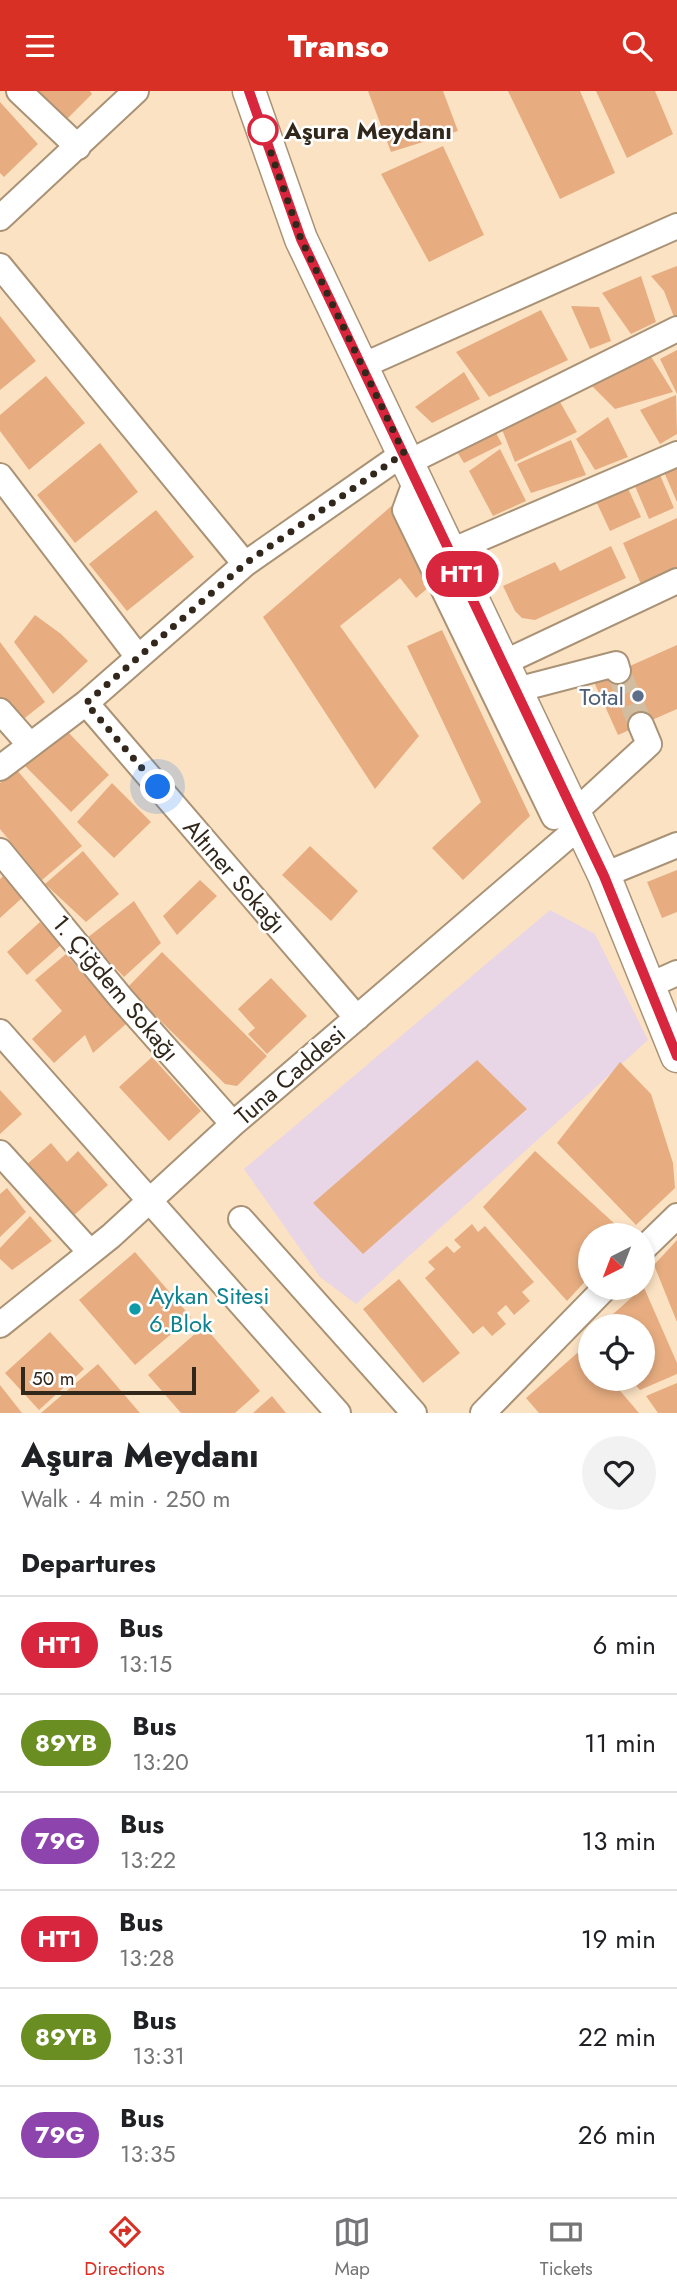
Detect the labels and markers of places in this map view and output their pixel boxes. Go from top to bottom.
place label: Aşura Meydanı [283,113,452,148]
marker: Aşura Meydanı [248,115,278,145]
place label: Total [579,679,624,714]
marker: Total [630,688,646,704]
place label: Aykan Sitesi 6.Blok [149,1278,270,1341]
marker: Aykan Sitesi 6.Blok [127,1301,143,1317]

